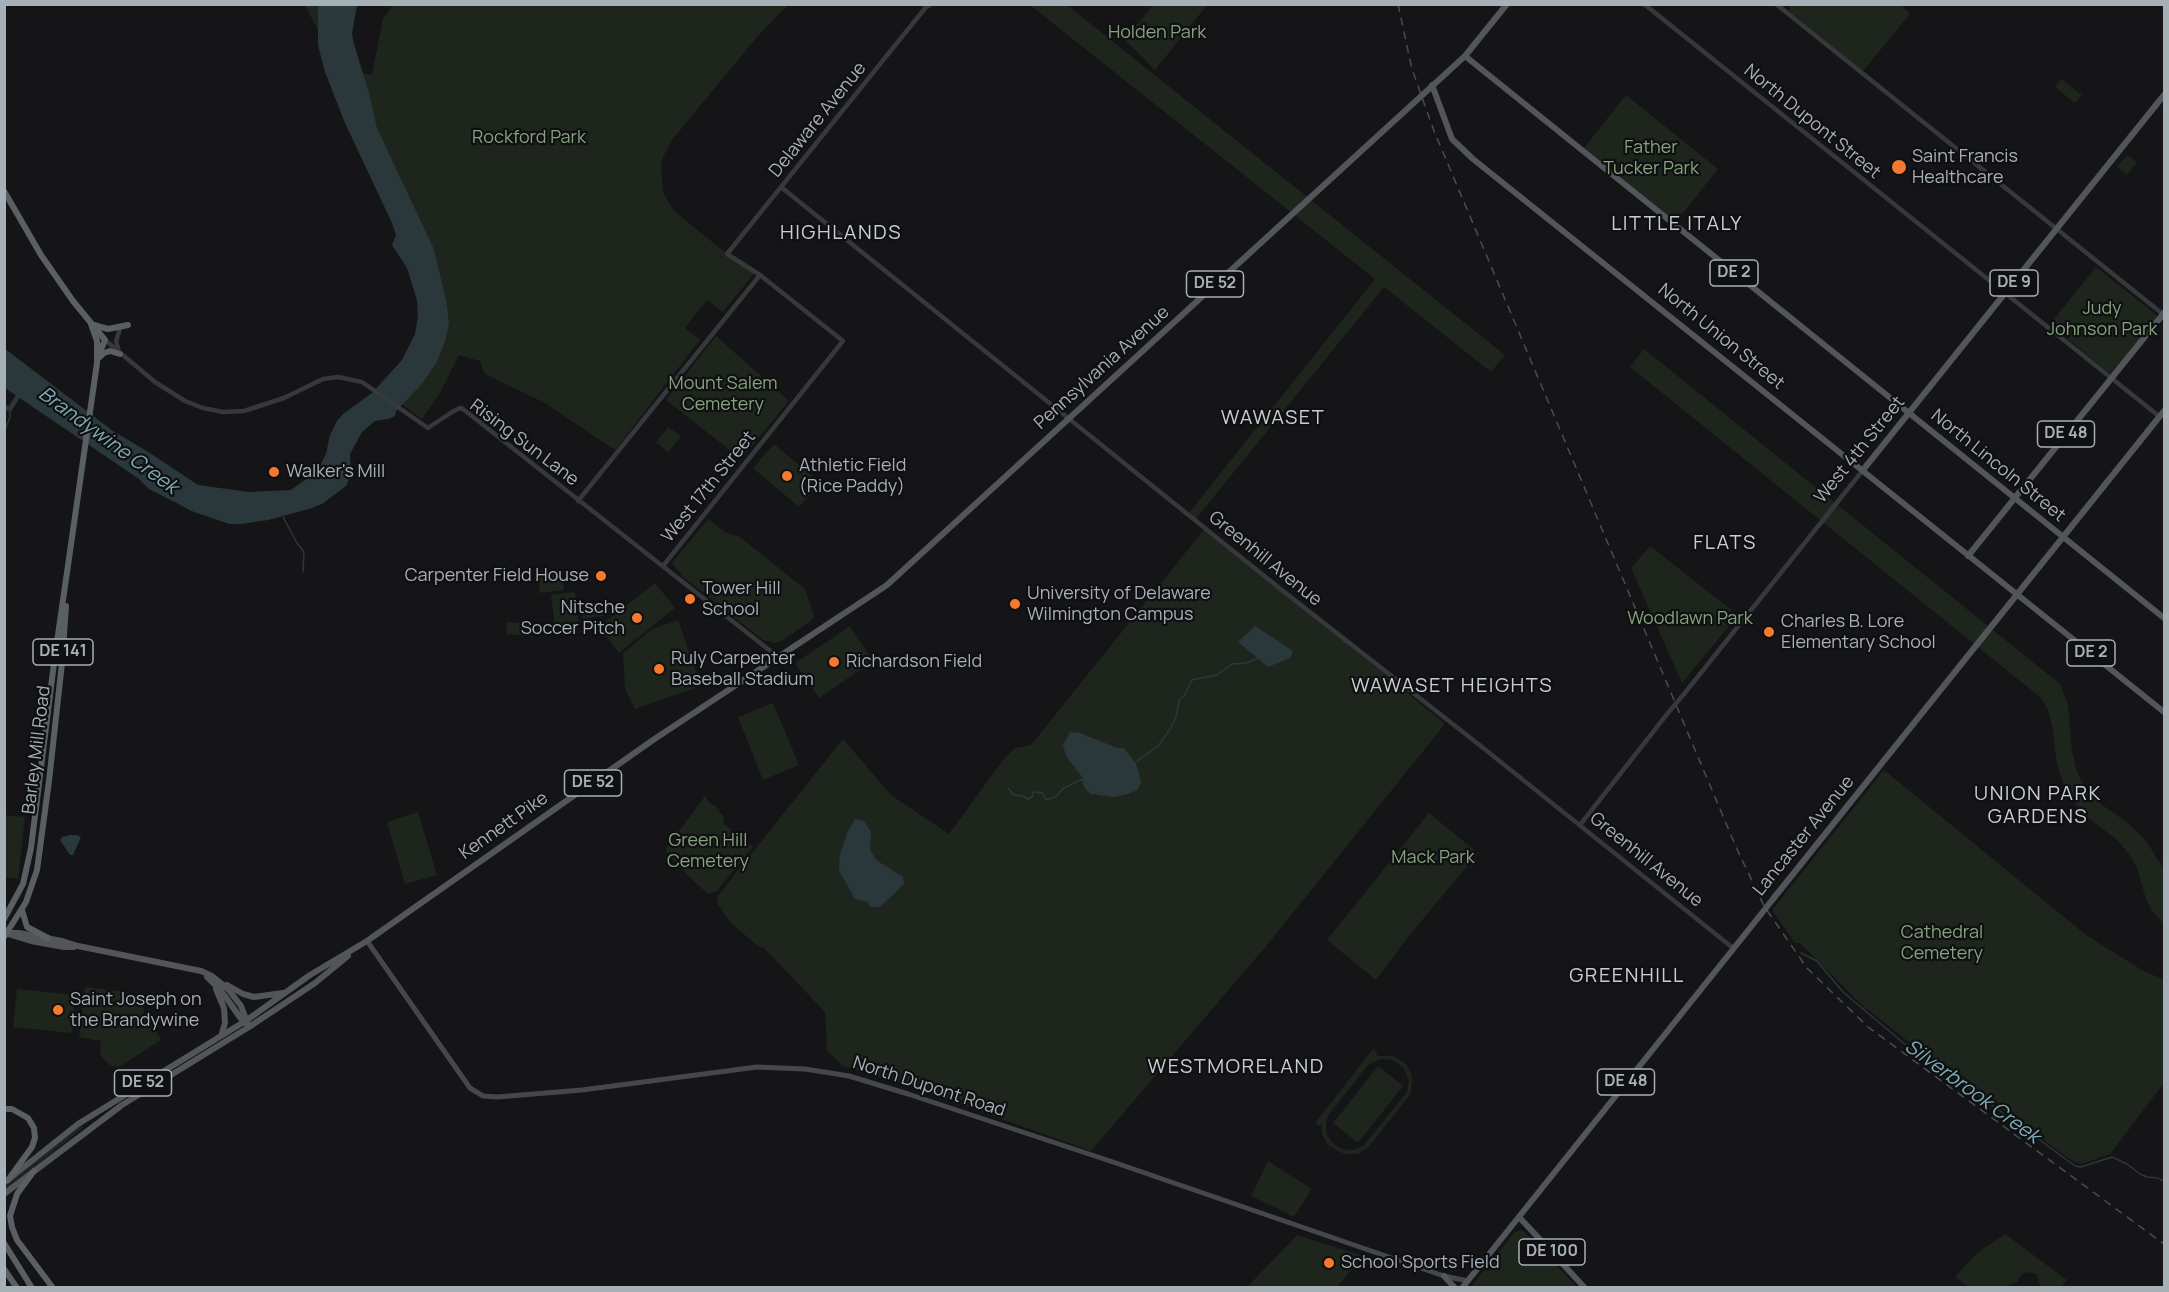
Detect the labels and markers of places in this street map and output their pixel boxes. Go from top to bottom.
place label: Saint Francis Healthcare [1912,146,2018,188]
marker: Saint Francis Healthcare [1890,158,1908,176]
place label: Athletic Field (Rice Paddy) [799,455,906,498]
place label: Walker's Mill [286,461,385,483]
marker: Walker's Mill [267,465,281,479]
marker: Athletic Field (Rice Paddy) [780,469,794,483]
place label: Carpenter Field House [405,565,589,587]
marker: Carpenter Field House [594,569,608,583]
place label: Tower Hill School [702,578,781,620]
place label: University of Delaware Wilmington Campus [1027,583,1211,626]
marker: Tower Hill School [683,592,697,606]
place label: Nitsche Soccer Pitch [521,597,625,640]
marker: University of Delaware Wilmington Campus [1008,597,1022,611]
marker: Nitsche Soccer Pitch [630,611,644,625]
place label: Charles B. Lore Elementary School [1781,611,1936,654]
marker: Charles B. Lore Elementary School [1762,625,1776,639]
place label: Ruly Carpenter Baseball Stadium [671,648,814,690]
place label: Richardson Field [846,651,982,673]
marker: Richardson Field [827,655,841,669]
marker: Ruly Carpenter Baseball Stadium [652,662,666,676]
place label: Saint Joseph on the Brandywine [70,989,202,1032]
marker: Saint Joseph on the Brandywine [51,1003,65,1017]
place label: School Sports Field [1341,1252,1500,1274]
marker: School Sports Field [1322,1256,1336,1270]

